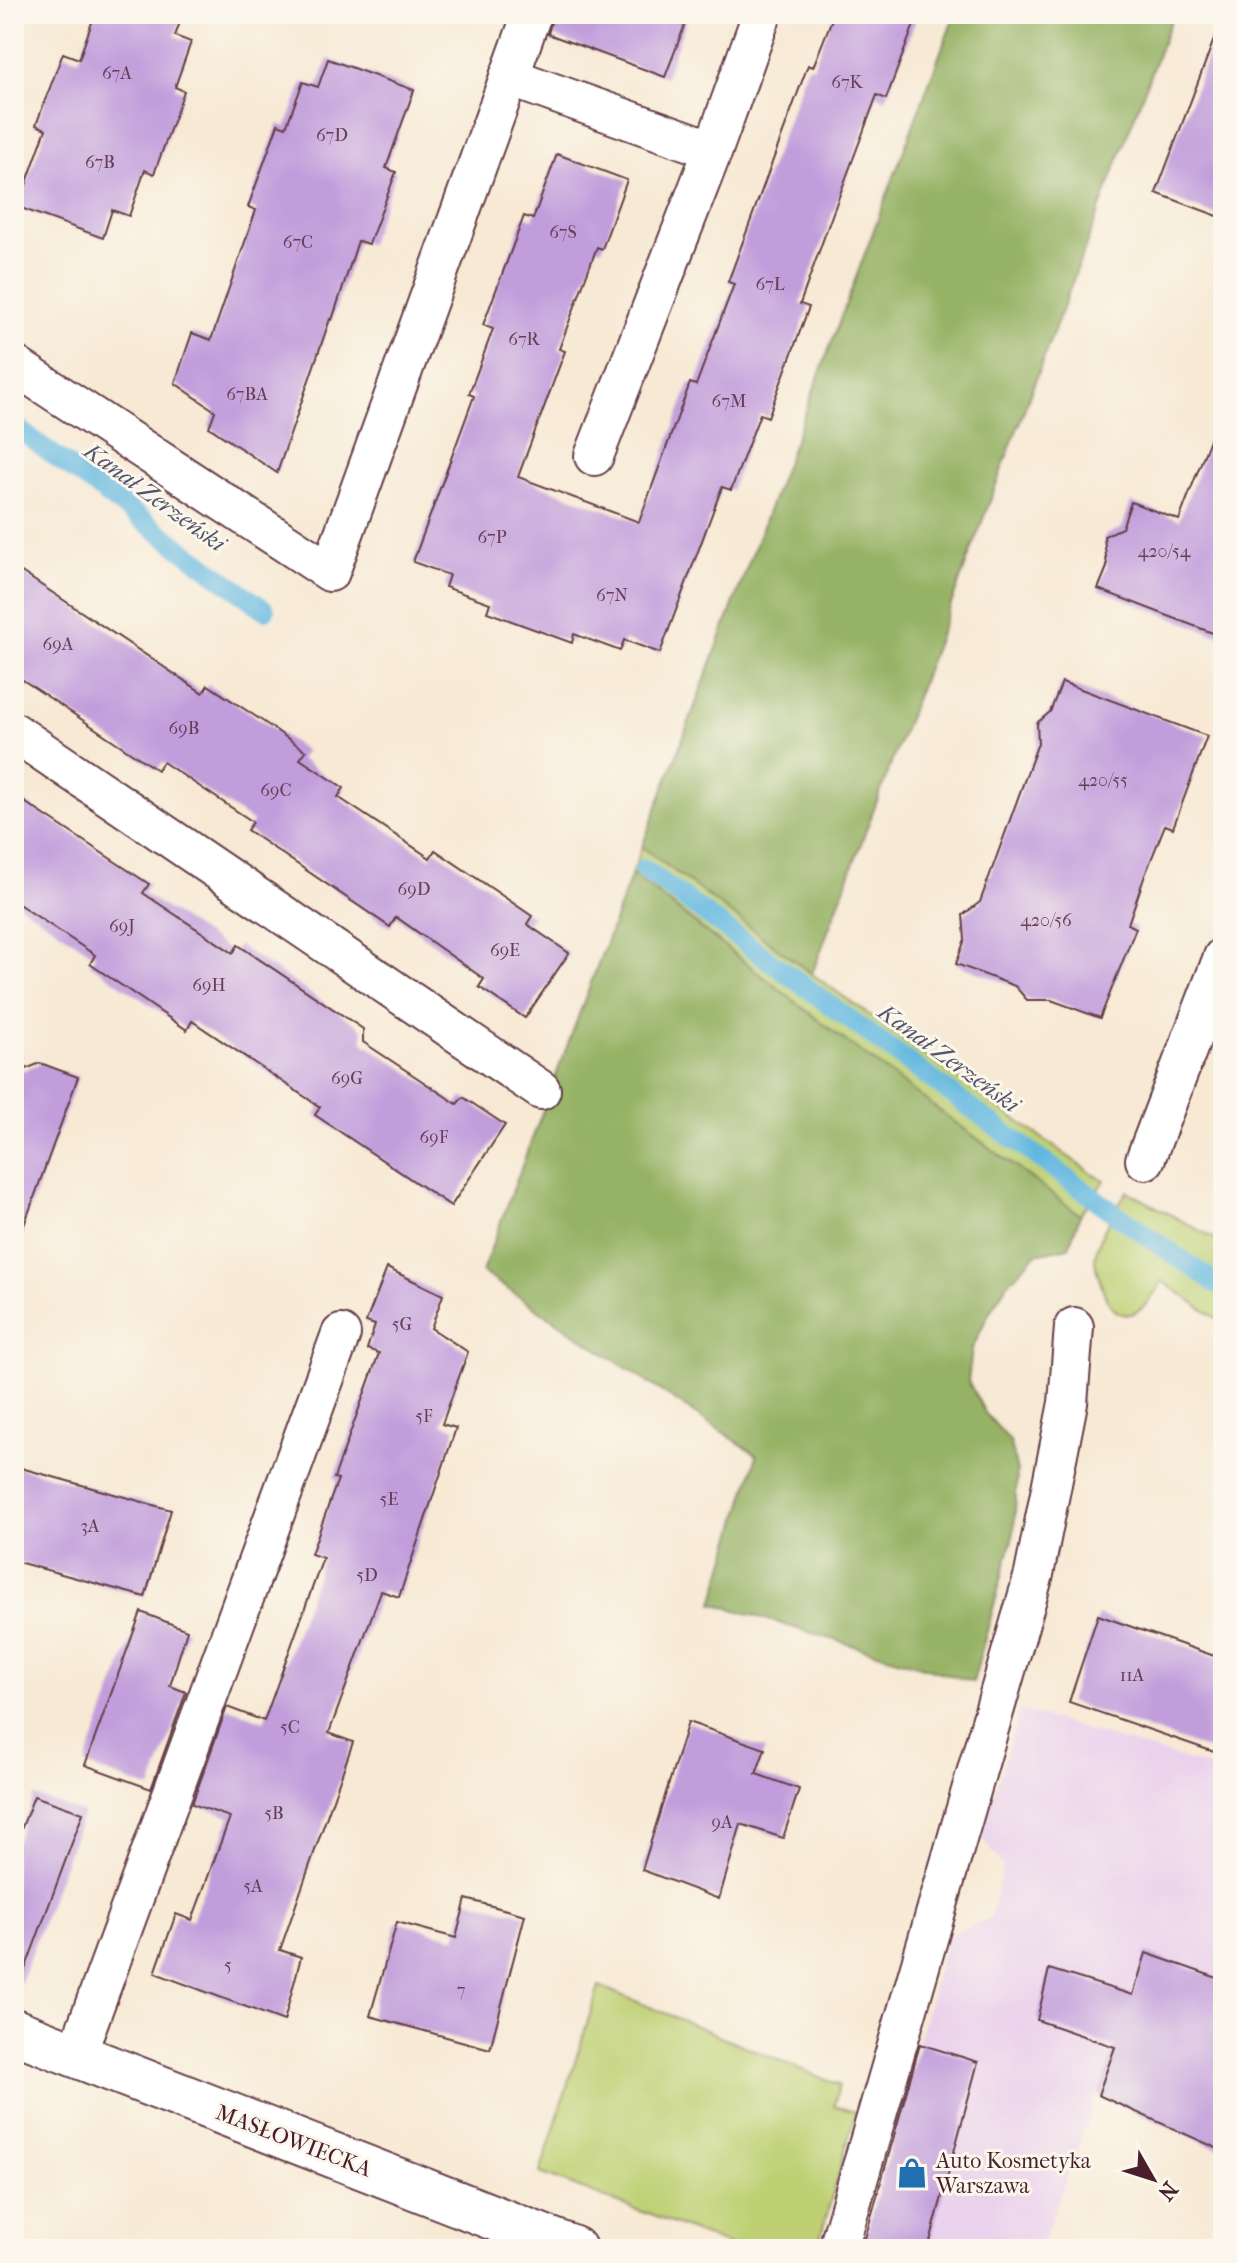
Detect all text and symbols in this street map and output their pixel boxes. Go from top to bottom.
house number: 67A [102,63,132,84]
house number: 67K [831,72,864,93]
house number: 67D [316,125,348,146]
house number: 67B [85,152,115,173]
house number: 67S [549,222,577,243]
house number: 67C [283,232,313,253]
house number: 67L [755,274,785,295]
house number: 67R [508,329,541,350]
house number: 67BA [226,384,268,405]
house number: 67M [712,391,746,412]
water label: Kanał Zerzeński [77,435,233,559]
house number: 67P [477,527,507,548]
house number: 420/54 [1138,541,1191,562]
house number: 67N [596,585,628,606]
house number: 69A [43,634,74,655]
house number: 69B [169,718,199,739]
house number: 420/55 [1078,770,1128,791]
house number: 69C [260,780,292,801]
house number: 69D [398,879,430,900]
house number: 420/56 [1020,910,1072,931]
house number: 69J [109,916,135,937]
house number: 69E [490,940,520,961]
house number: 69H [192,975,226,996]
water label: Kanał Zerzeński [871,996,1027,1120]
house number: 69G [331,1068,363,1089]
house number: 69F [420,1127,449,1148]
house number: 5G [392,1314,413,1335]
house number: 5F [415,1406,433,1427]
house number: 5E [380,1489,398,1510]
house number: 3A [80,1516,100,1537]
house number: 5D [356,1565,378,1586]
house number: 11A [1120,1665,1145,1686]
house number: 5C [280,1717,300,1738]
house number: 5B [264,1803,284,1824]
house number: 9A [711,1812,733,1833]
house number: 5A [243,1876,263,1897]
house number: 5 [224,1955,232,1976]
house number: 7 [457,1980,466,2001]
street label: MASŁOWIECKA [212,2099,376,2183]
north arrow [1113,2139,1193,2219]
place label: Auto Kosmetyka Warszawa [935,2148,1092,2199]
shop icon: Auto Kosmetyka Warszawa [895,2156,929,2190]
text: N [1152,2176,1183,2206]

